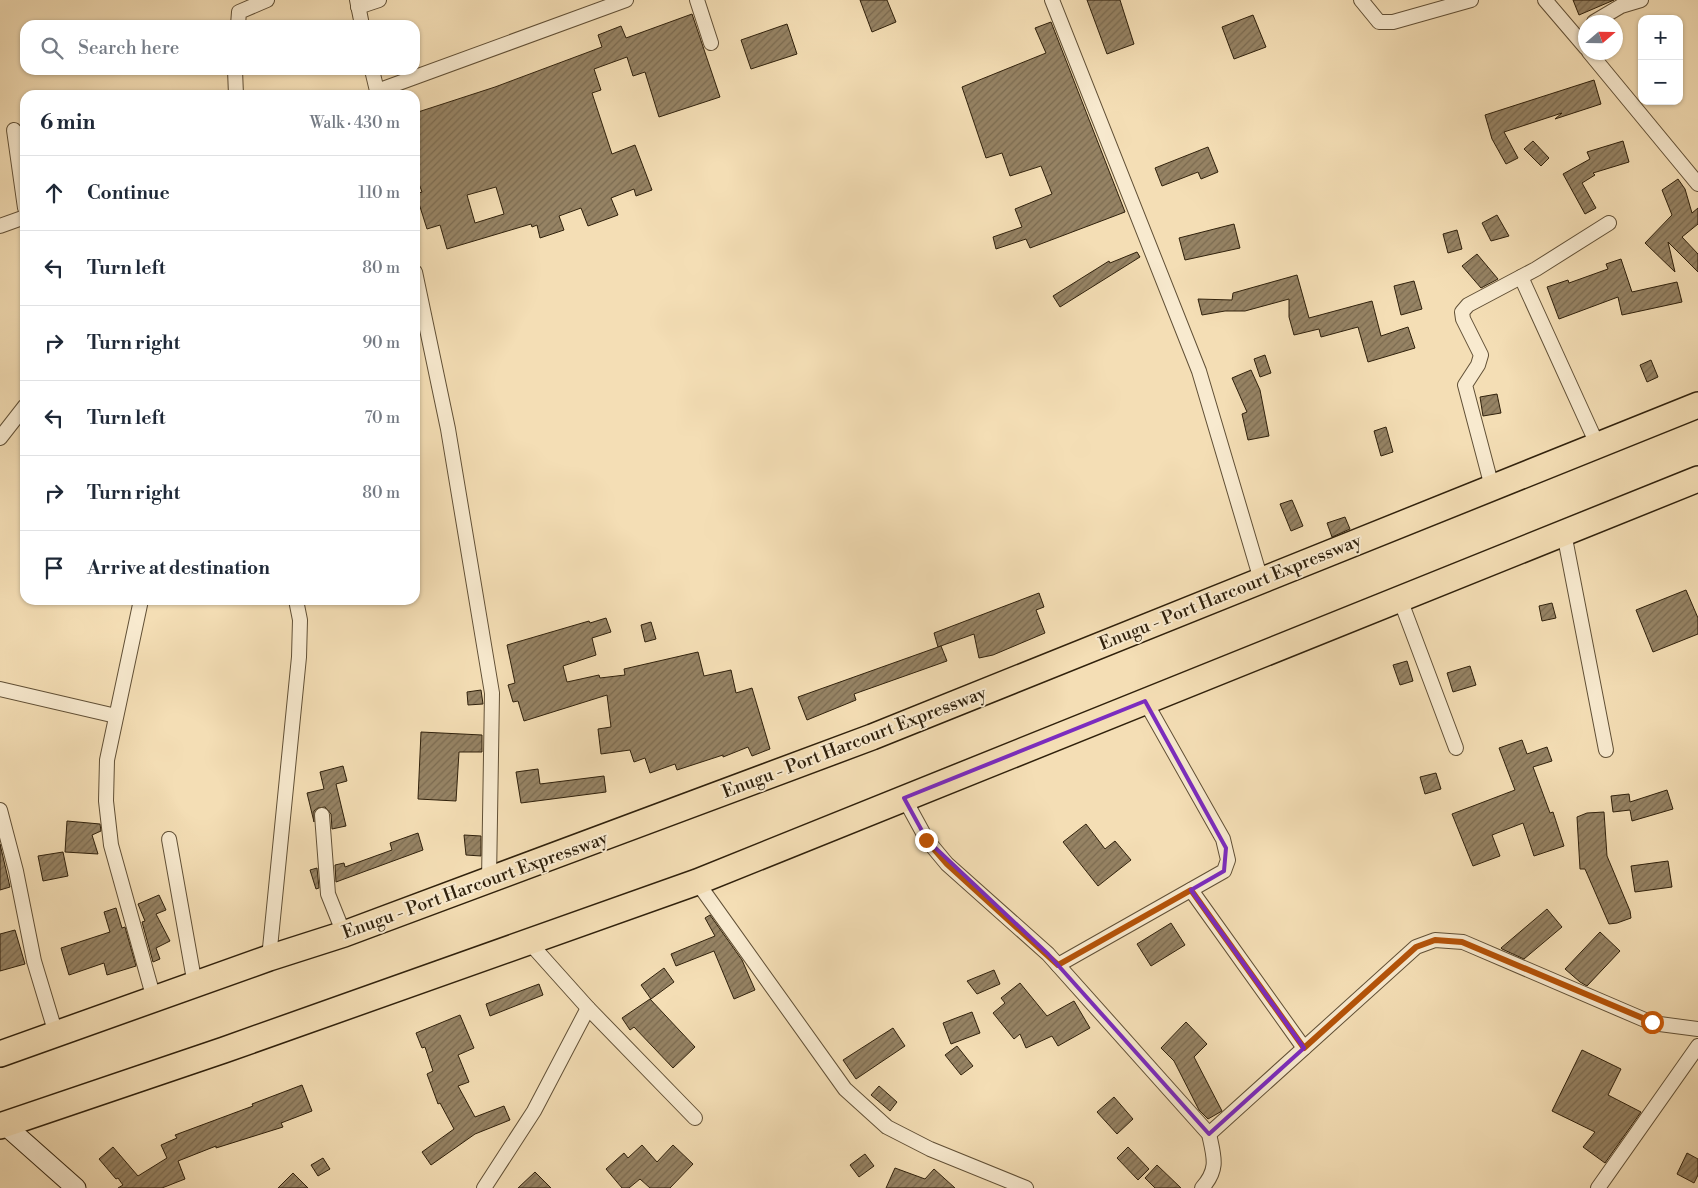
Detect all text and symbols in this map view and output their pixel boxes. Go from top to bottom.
north arrow [1578,15,1623,60]
map controls [1638,15,1683,105]
button: + [1638,15,1683,60]
search box [20,20,420,75]
icon: search [38,34,66,62]
text: Search here [78,36,179,60]
button: − [1638,60,1683,105]
text: 6 min [40,110,95,136]
text: Walk · 430 m [310,113,400,133]
icon: ahead [40,179,68,207]
text: Continue [87,181,170,205]
text: 110 m [358,183,400,203]
icon: left [40,254,68,282]
text: Turn left [87,256,166,280]
text: 80 m [362,258,400,278]
icon: right [40,329,68,357]
text: Turn right [87,331,180,355]
text: 90 m [362,333,400,353]
icon: left [40,404,68,432]
text: Turn left [87,406,166,430]
text: 70 m [364,408,400,428]
icon: right [40,479,68,507]
text: Turn right [87,481,180,505]
text: 80 m [362,483,400,503]
street label: Enugu - Port Harcourt Expressway [1096,529,1365,656]
icon: arrive [40,554,68,582]
text: Arrive at destination [87,556,270,580]
street label: Enugu - Port Harcourt Expressway [719,681,990,804]
street label: Enugu - Port Harcourt Expressway [339,827,611,944]
route end [915,829,938,852]
route start [1641,1011,1664,1034]

